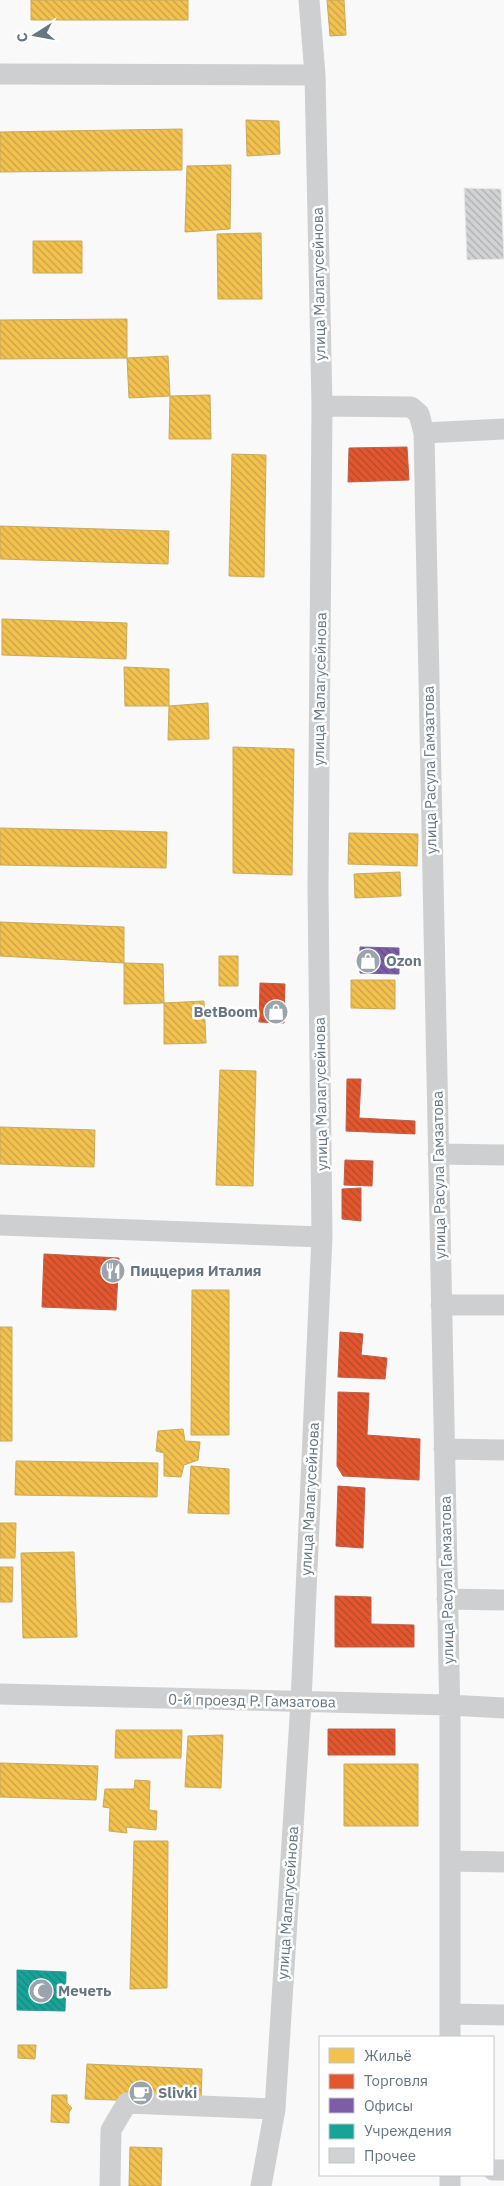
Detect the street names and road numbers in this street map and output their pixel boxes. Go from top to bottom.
street label: улица Малагусейнова [308,207,329,361]
street label: улица Малагусейнова [309,612,330,766]
street label: улица Расула Гамзатова [419,686,440,854]
street label: улица Малагусейнова [310,1017,331,1171]
street label: улица Расула Гамзатова [428,1091,449,1259]
street label: улица Малагусейнова [296,1422,323,1576]
street label: улица Расула Гамзатова [436,1496,457,1664]
street label: 0-й проезд Р. Гамзатова [168,1690,336,1711]
street label: улица Малагусейнова [273,1826,302,1980]

